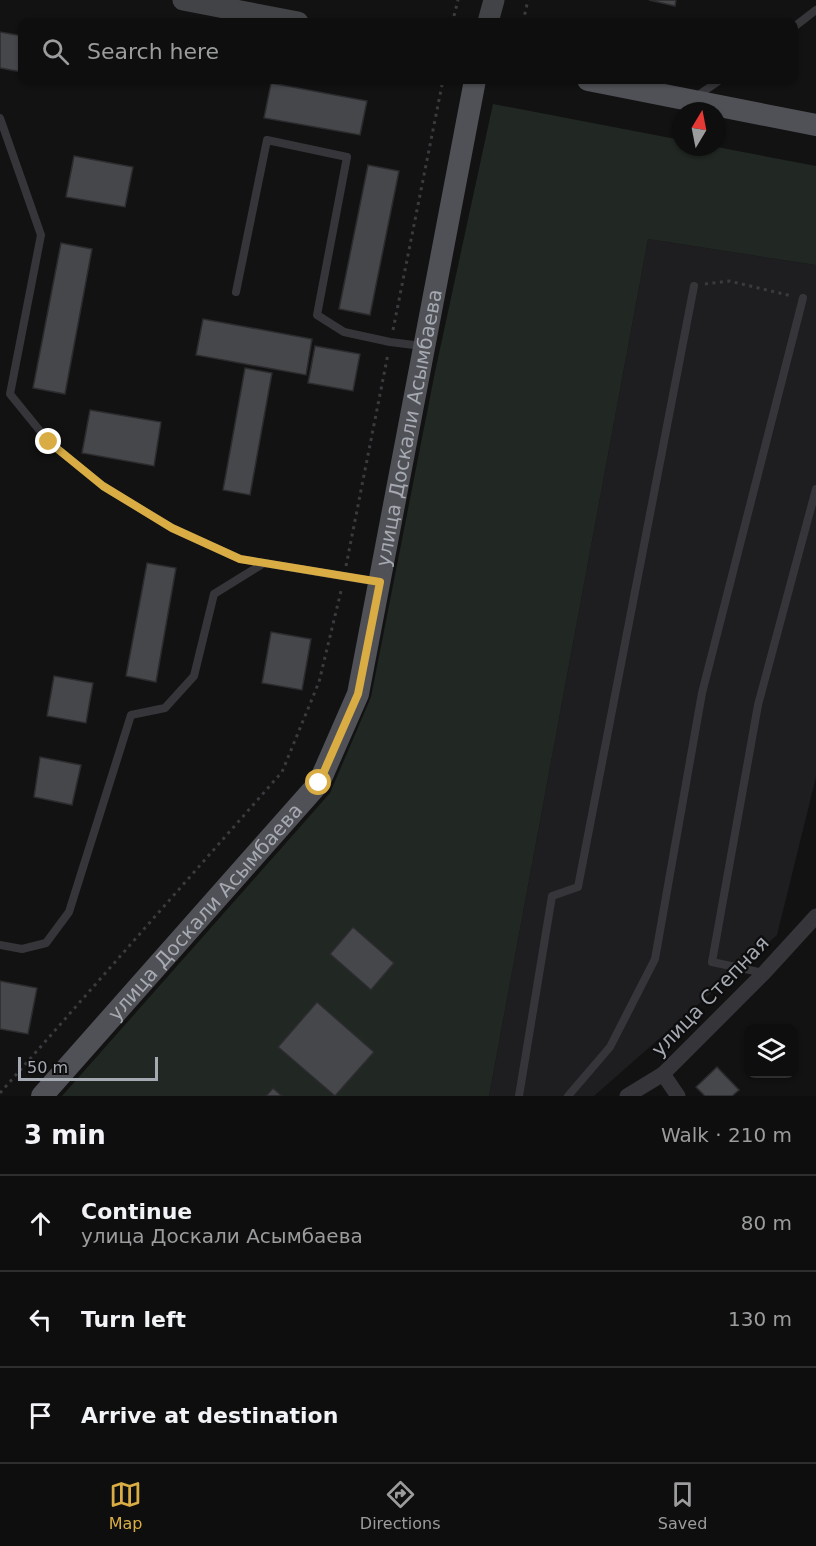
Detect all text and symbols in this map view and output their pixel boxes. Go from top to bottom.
search box [18,18,798,84]
icon: search [39,35,72,68]
text: Search here [87,39,219,64]
north arrow [672,102,726,156]
street label: улица Доскали Асымбаева [371,287,447,569]
route end [35,428,61,454]
route start [305,769,331,795]
street label: улица Доскали Асымбаева [103,798,307,1025]
street label: улица Степная [646,931,774,1061]
map controls [744,1024,798,1078]
button: layers [744,1024,798,1078]
scale bar [18,1054,158,1082]
text: 50 m [27,1058,68,1077]
text: 3 min [24,1120,106,1150]
text: Walk · 210 m [661,1123,792,1147]
text: Continue [81,1199,192,1224]
icon: ahead [24,1207,57,1240]
text: 80 m [741,1211,792,1235]
text: улица Доскали Асымбаева [81,1224,363,1248]
icon: left [24,1303,57,1336]
text: Turn left [81,1307,186,1332]
text: 130 m [728,1307,792,1331]
icon: arrive [24,1399,57,1432]
text: Arrive at destination [81,1403,338,1428]
tab: Map [109,1478,142,1533]
tab: Directions [360,1478,440,1533]
tab: Saved [658,1478,707,1533]

